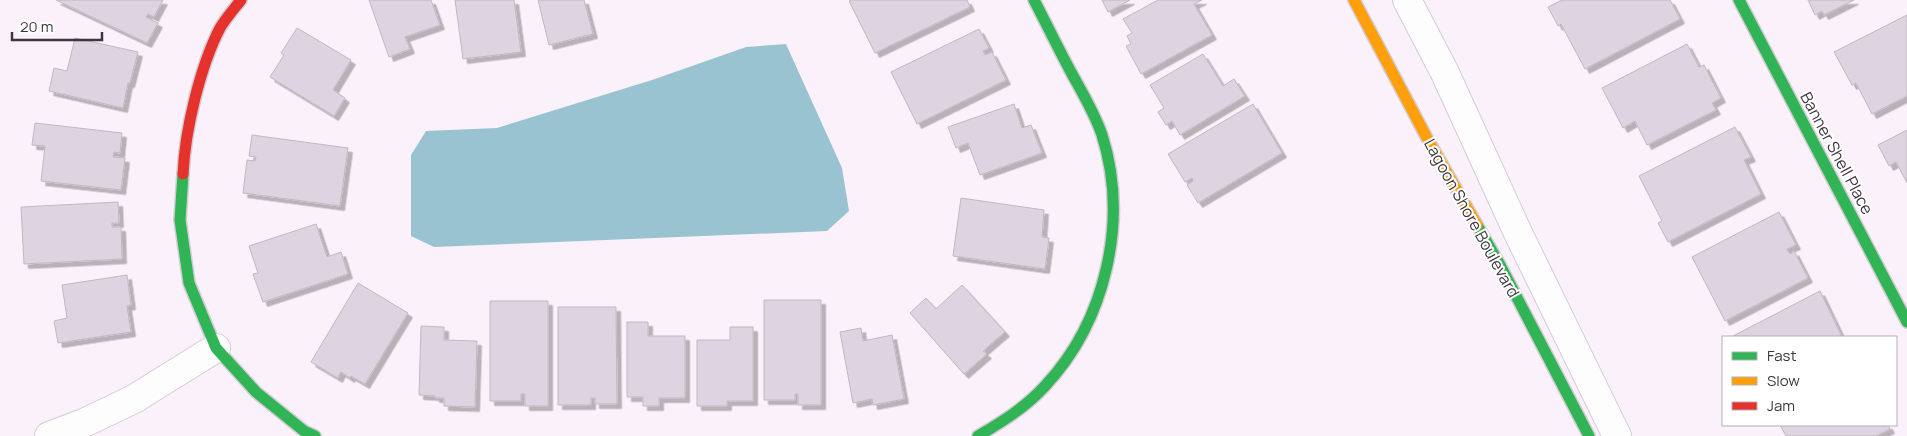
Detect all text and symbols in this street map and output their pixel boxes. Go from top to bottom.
scale bar [12,10,102,42]
text: 20 m [20,16,53,37]
street label: Banner Shell Place [1795,88,1879,218]
street label: Lagoon Shore Boulevard [1419,135,1525,301]
legend [1722,336,1897,426]
text: Fast [1767,345,1796,366]
text: Slow [1767,370,1800,391]
text: Jam [1767,395,1795,416]

